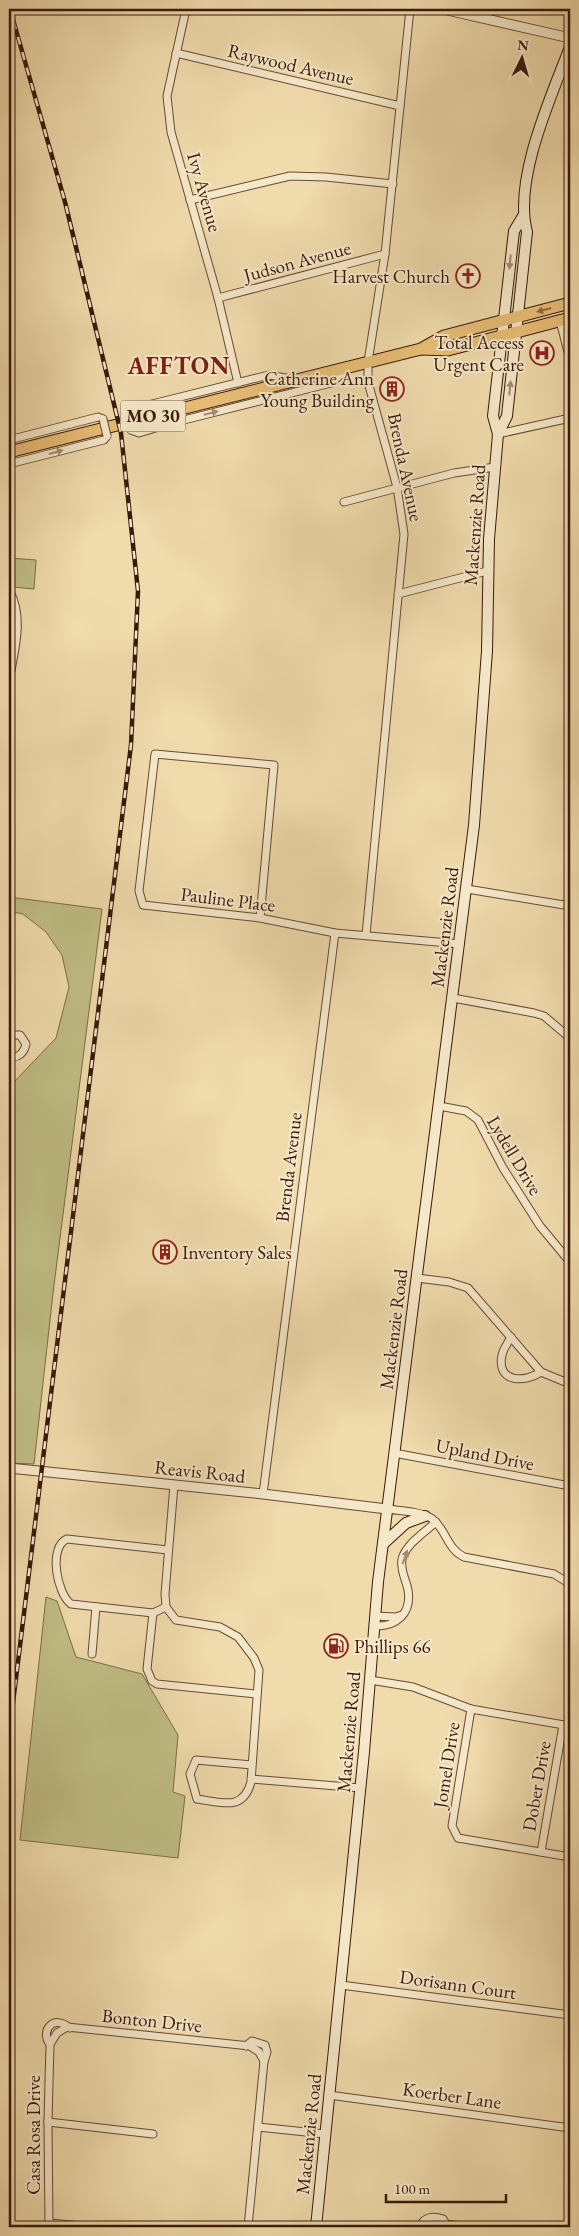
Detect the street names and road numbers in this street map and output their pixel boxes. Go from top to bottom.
street label: Raywood Avenue [225,38,356,91]
street label: Ivy Avenue [181,150,228,235]
street label: Judson Avenue [239,235,353,288]
road number: MO 30 [120,401,186,432]
street label: Brenda Avenue [382,410,429,524]
street label: Mackenzie Road [458,463,491,586]
street label: Mackenzie Road [425,865,464,989]
street label: Pauline Place [179,881,277,918]
street label: Brenda Avenue [269,1111,308,1223]
street label: Lydell Drive [481,1111,548,1200]
street label: Mackenzie Road [374,1267,413,1391]
street label: Upland Drive [434,1433,536,1476]
street label: Reavis Road [153,1454,247,1489]
street label: Mackenzie Road [331,1670,366,1794]
street label: Jomel Drive [427,1720,466,1812]
street label: Dober Drive [516,1739,557,1833]
street label: Dorisann Court [398,1964,518,2005]
street label: Bonton Drive [101,2003,203,2038]
street label: Mackenzie Road [290,2072,327,2196]
street label: Casa Rosa Drive [21,2075,46,2195]
street label: Koerber Lane [401,2076,503,2115]

